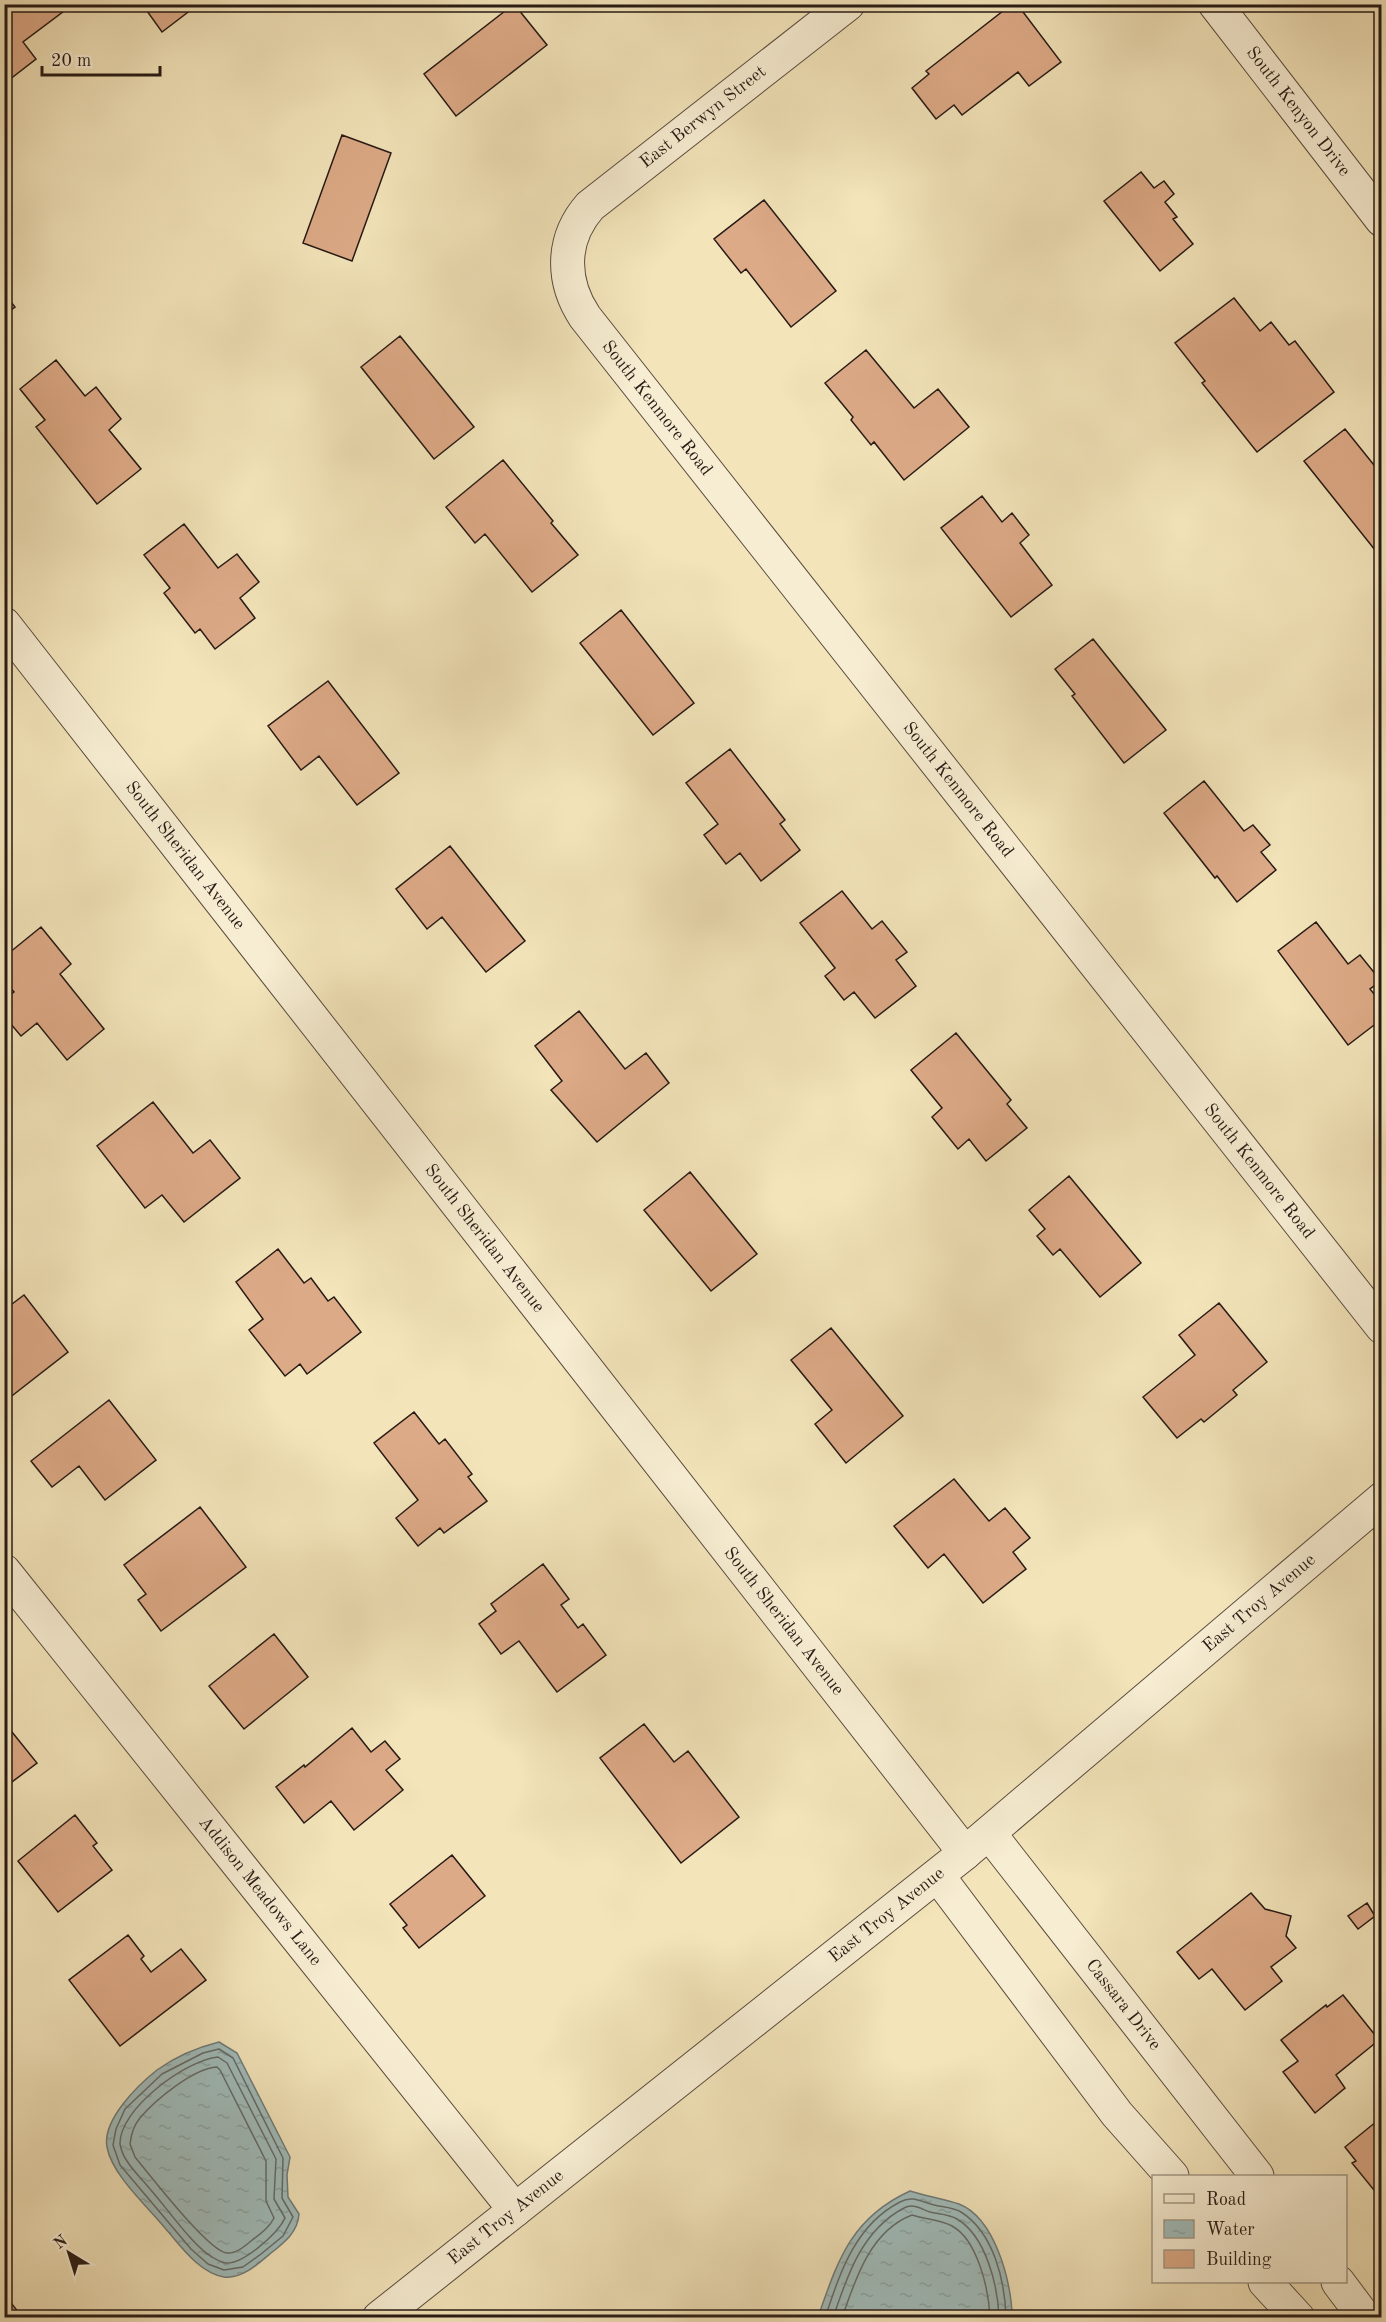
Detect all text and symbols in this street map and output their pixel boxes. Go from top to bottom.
scale bar [42,39,160,77]
street label: South Kenyon Drive [1243,44,1354,180]
text: 20 m [51,52,91,70]
street label: East Berwyn Street [637,62,769,172]
street label: South Kenmore Road [598,337,716,479]
street label: South Kenmore Road [899,719,1017,861]
street label: South Sheridan Avenue [122,778,248,933]
street label: South Kenmore Road [1200,1100,1318,1242]
street label: South Sheridan Avenue [421,1161,548,1316]
street label: South Sheridan Avenue [720,1544,847,1699]
street label: East Troy Avenue [1199,1551,1319,1656]
street label: Addison Meadows Lane [195,1813,325,1969]
street label: East Troy Avenue [826,1864,948,1966]
street label: Cassara Drive [1082,1956,1164,2054]
street label: East Troy Avenue [445,2166,567,2268]
legend [1152,2175,1347,2283]
text: Road [1206,2191,1246,2209]
text: Water [1206,2221,1255,2239]
north arrow [39,2223,99,2283]
text: N [51,2232,71,2253]
text: Building [1206,2251,1272,2269]

